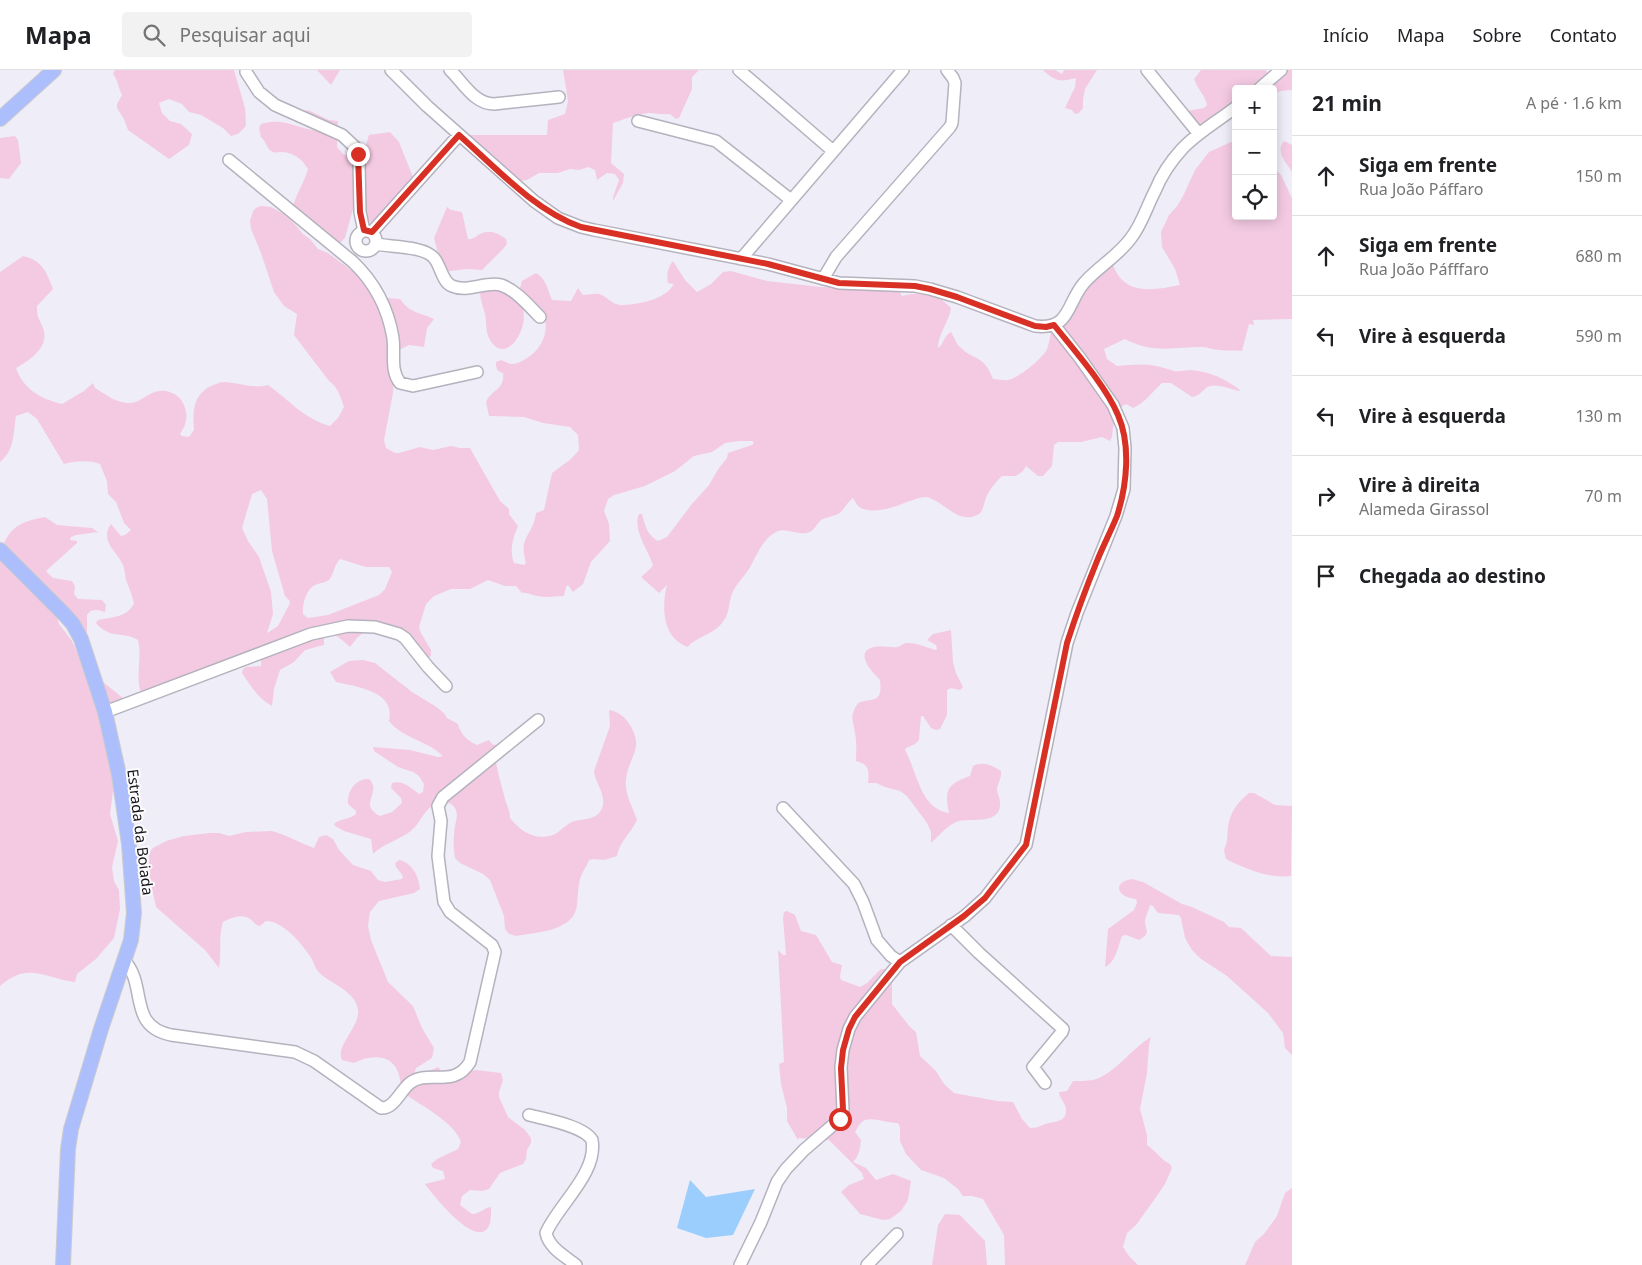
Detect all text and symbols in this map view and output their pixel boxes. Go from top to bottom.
search box [122,12,472,57]
text: Mapa [25,18,92,51]
icon: search [140,21,168,49]
text: Pesquisar aqui [180,22,311,48]
text: Início [1323,23,1369,47]
text: Mapa [1397,23,1445,47]
text: Sobre [1473,23,1522,47]
text: Contato [1550,23,1617,47]
map controls [1232,85,1277,220]
button: + [1232,85,1277,130]
text: 21 min [1312,89,1382,117]
text: A pé · 1.6 km [1526,92,1622,114]
button: − [1232,130,1277,175]
route end [347,143,370,166]
text: Siga em frente [1359,152,1497,178]
icon: ahead [1312,162,1340,190]
text: 150 m [1575,165,1622,187]
button: locate [1232,175,1277,220]
text: Rua João Páffaro [1359,178,1483,200]
text: Siga em frente [1359,232,1497,258]
icon: ahead [1312,242,1340,270]
text: 680 m [1575,245,1622,267]
text: Rua João Páfffaro [1359,258,1489,280]
icon: left [1312,322,1340,350]
text: Vire à esquerda [1359,323,1506,349]
text: 590 m [1575,325,1622,347]
icon: left [1312,402,1340,430]
text: Vire à esquerda [1359,403,1506,429]
text: 130 m [1575,405,1622,427]
text: Vire à direita [1359,472,1480,498]
icon: right [1312,482,1340,510]
text: 70 m [1585,485,1622,507]
text: Alameda Girassol [1359,498,1489,520]
icon: arrive [1312,562,1340,590]
text: Chegada ao destino [1359,563,1546,589]
street label: Estrada da Boiada [123,768,159,896]
route start [829,1108,852,1131]

